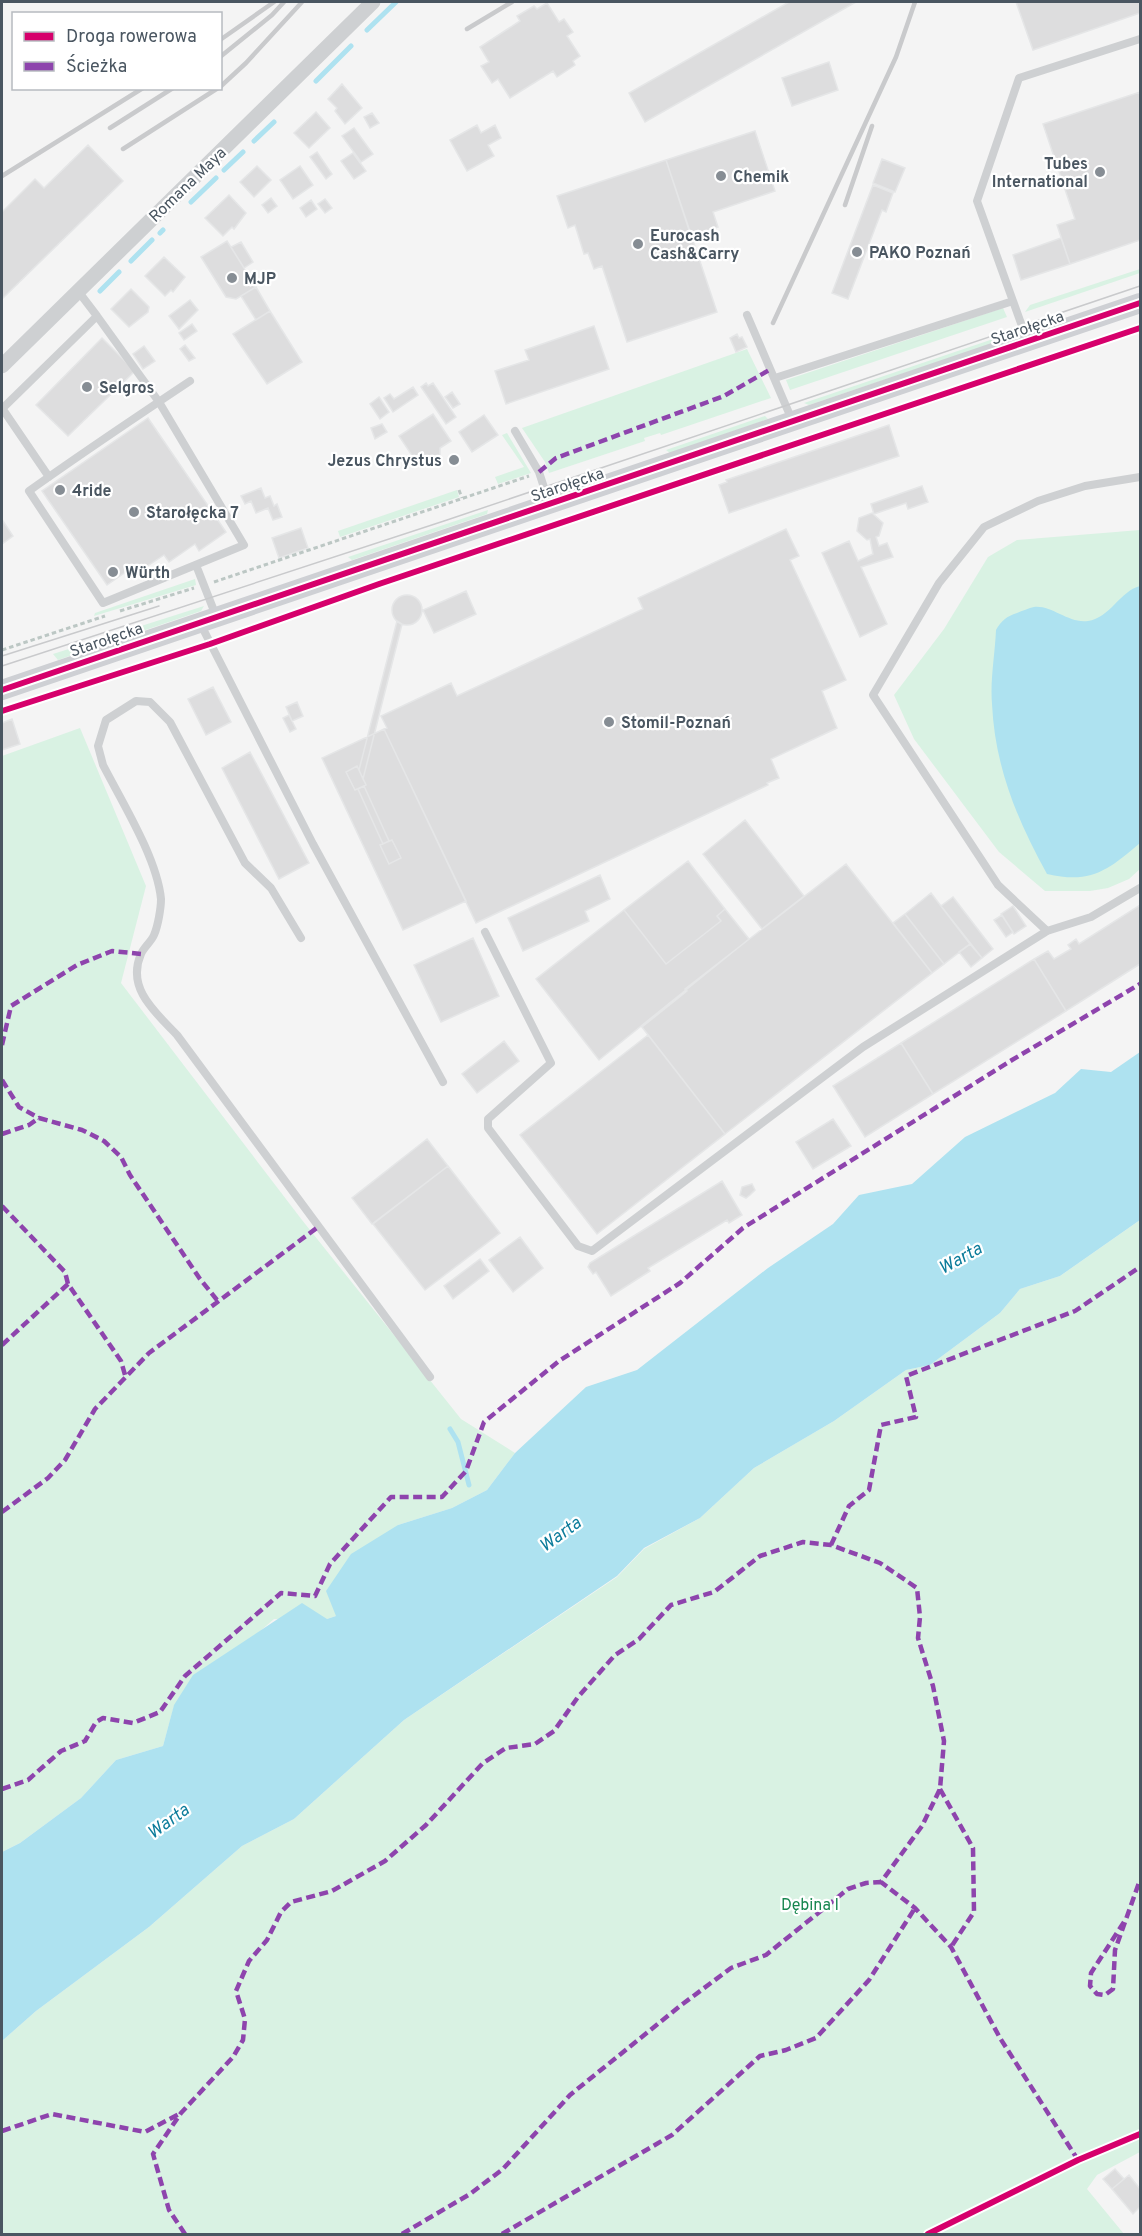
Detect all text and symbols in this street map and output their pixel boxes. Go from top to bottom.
legend [12,12,222,90]
text: Droga rowerowa [66,26,197,49]
text: Ścieżka [66,54,127,79]
street label: Romana Maya [145,144,231,227]
place label: Tubes International [992,155,1088,193]
marker: Tubes International [1093,165,1107,179]
place label: Chemik [733,168,789,188]
marker: Chemik [714,169,728,183]
place label: Eurocash Cash&Carry [650,227,739,265]
marker: Eurocash Cash&Carry [631,237,645,251]
place label: PAKO Poznań [869,244,971,264]
marker: PAKO Poznań [850,245,864,259]
place label: MJP [244,270,276,290]
marker: MJP [225,271,239,285]
street label: Starołęcka [988,307,1067,351]
place label: Selgros [99,379,155,399]
marker: Selgros [80,380,94,394]
place label: Jezus Chrystus [327,452,442,472]
marker: Jezus Chrystus [447,453,461,467]
street label: Starołęcka [528,464,607,508]
place label: 4ride [72,482,112,502]
marker: 4ride [53,483,67,497]
place label: Starołęcka 7 [146,504,239,524]
marker: Starołęcka 7 [127,505,141,519]
place label: Würth [125,564,170,584]
marker: Würth [106,565,120,579]
street label: Starołęcka [67,619,146,663]
place label: Stomil-Poznań [621,714,731,734]
marker: Stomil-Poznań [602,715,616,729]
water label: Warta [935,1238,987,1281]
water label: Warta [535,1512,587,1558]
water label: Warta [143,1799,195,1845]
park label: Dębina I [781,1896,839,1916]

